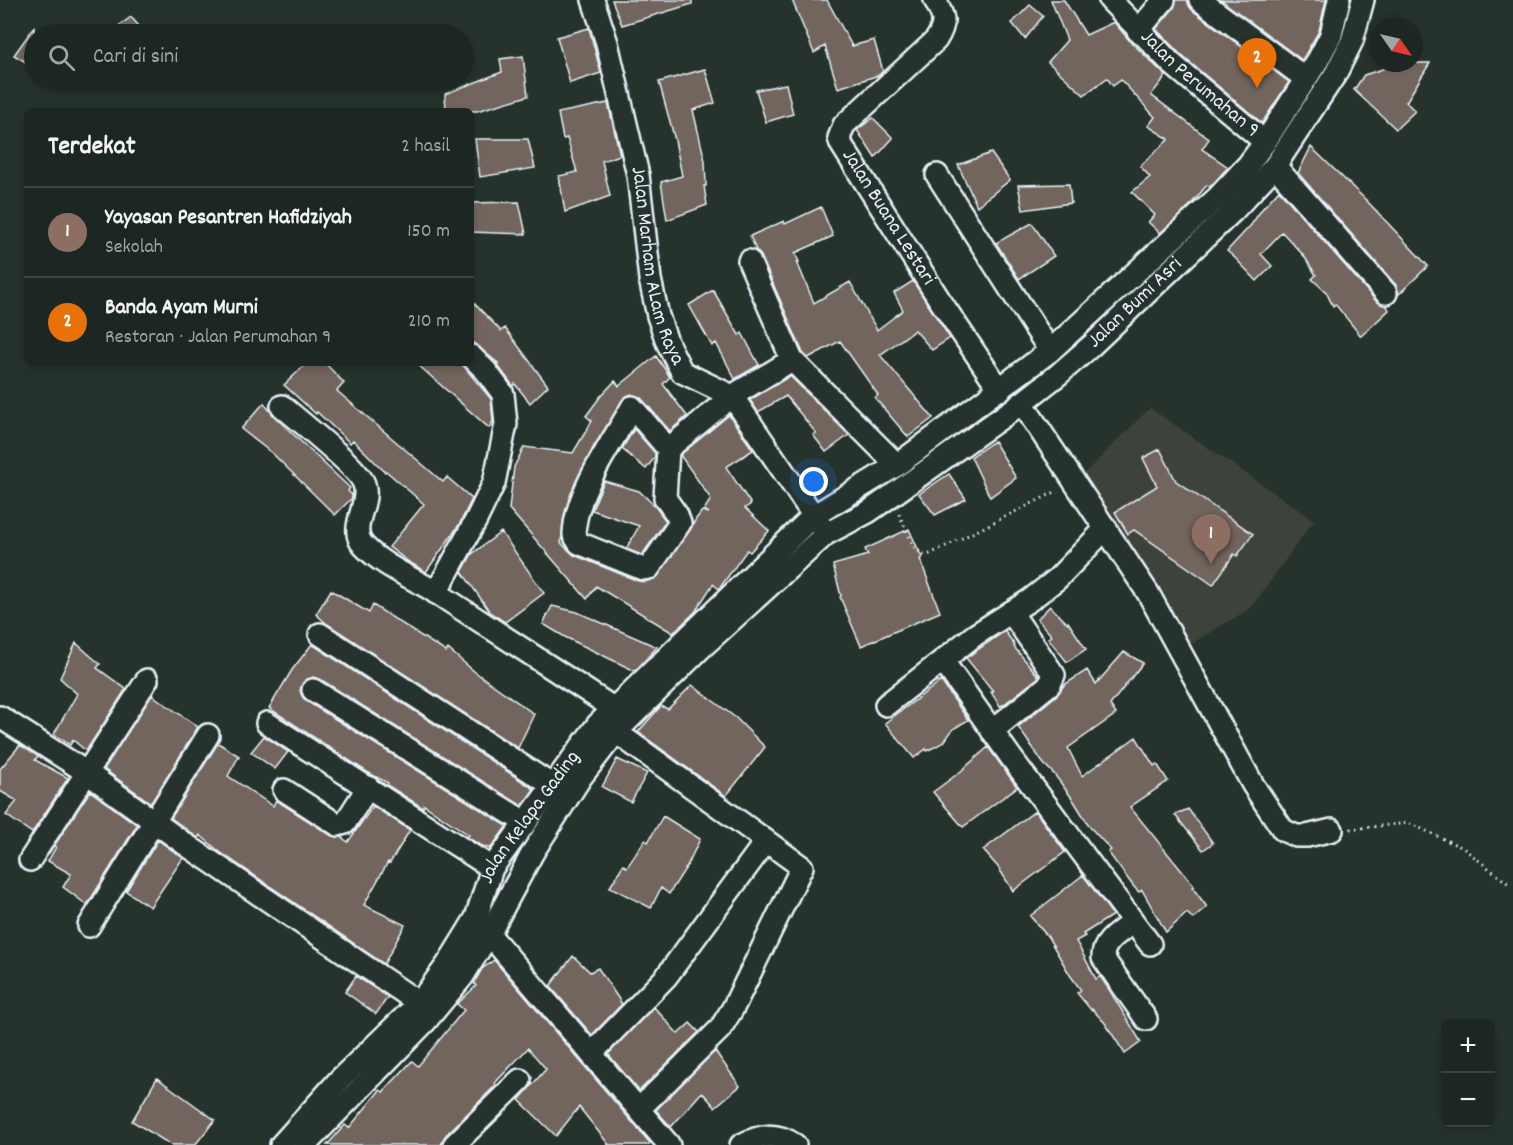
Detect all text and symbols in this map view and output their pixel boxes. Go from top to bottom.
north arrow [1369,18,1423,72]
search box [24,24,474,90]
street label: Jalan Perumahan 9 [1132,24,1265,146]
pin: 2 [1238,38,1276,88]
icon: search [45,41,78,74]
text: Cari di sini [93,42,178,73]
text: Terdekat [48,129,136,166]
text: 2 hasil [401,133,450,161]
street label: Jalan Buana Lestari [833,144,942,292]
street label: Jalan Marham ALam Raya [621,163,692,372]
text: Yayasan Pesantren Hafidziyah [105,203,352,234]
text: 1 [65,218,70,246]
text: 150 m [407,218,450,246]
text: Sekolah [105,234,163,262]
street label: Jalan Bumi Asri [1082,251,1190,356]
text: Banda Ayam Murni [105,293,258,324]
text: 2 [63,308,72,336]
text: 210 m [408,308,450,336]
text: Restoran · Jalan Perumahan 9 [105,324,331,352]
your location [799,467,828,496]
pin: 1 [1192,514,1230,564]
street label: Jalan Kelapa Gading [473,745,588,888]
map controls [1441,1019,1495,1127]
button: + [1441,1019,1495,1073]
button: − [1441,1073,1495,1127]

